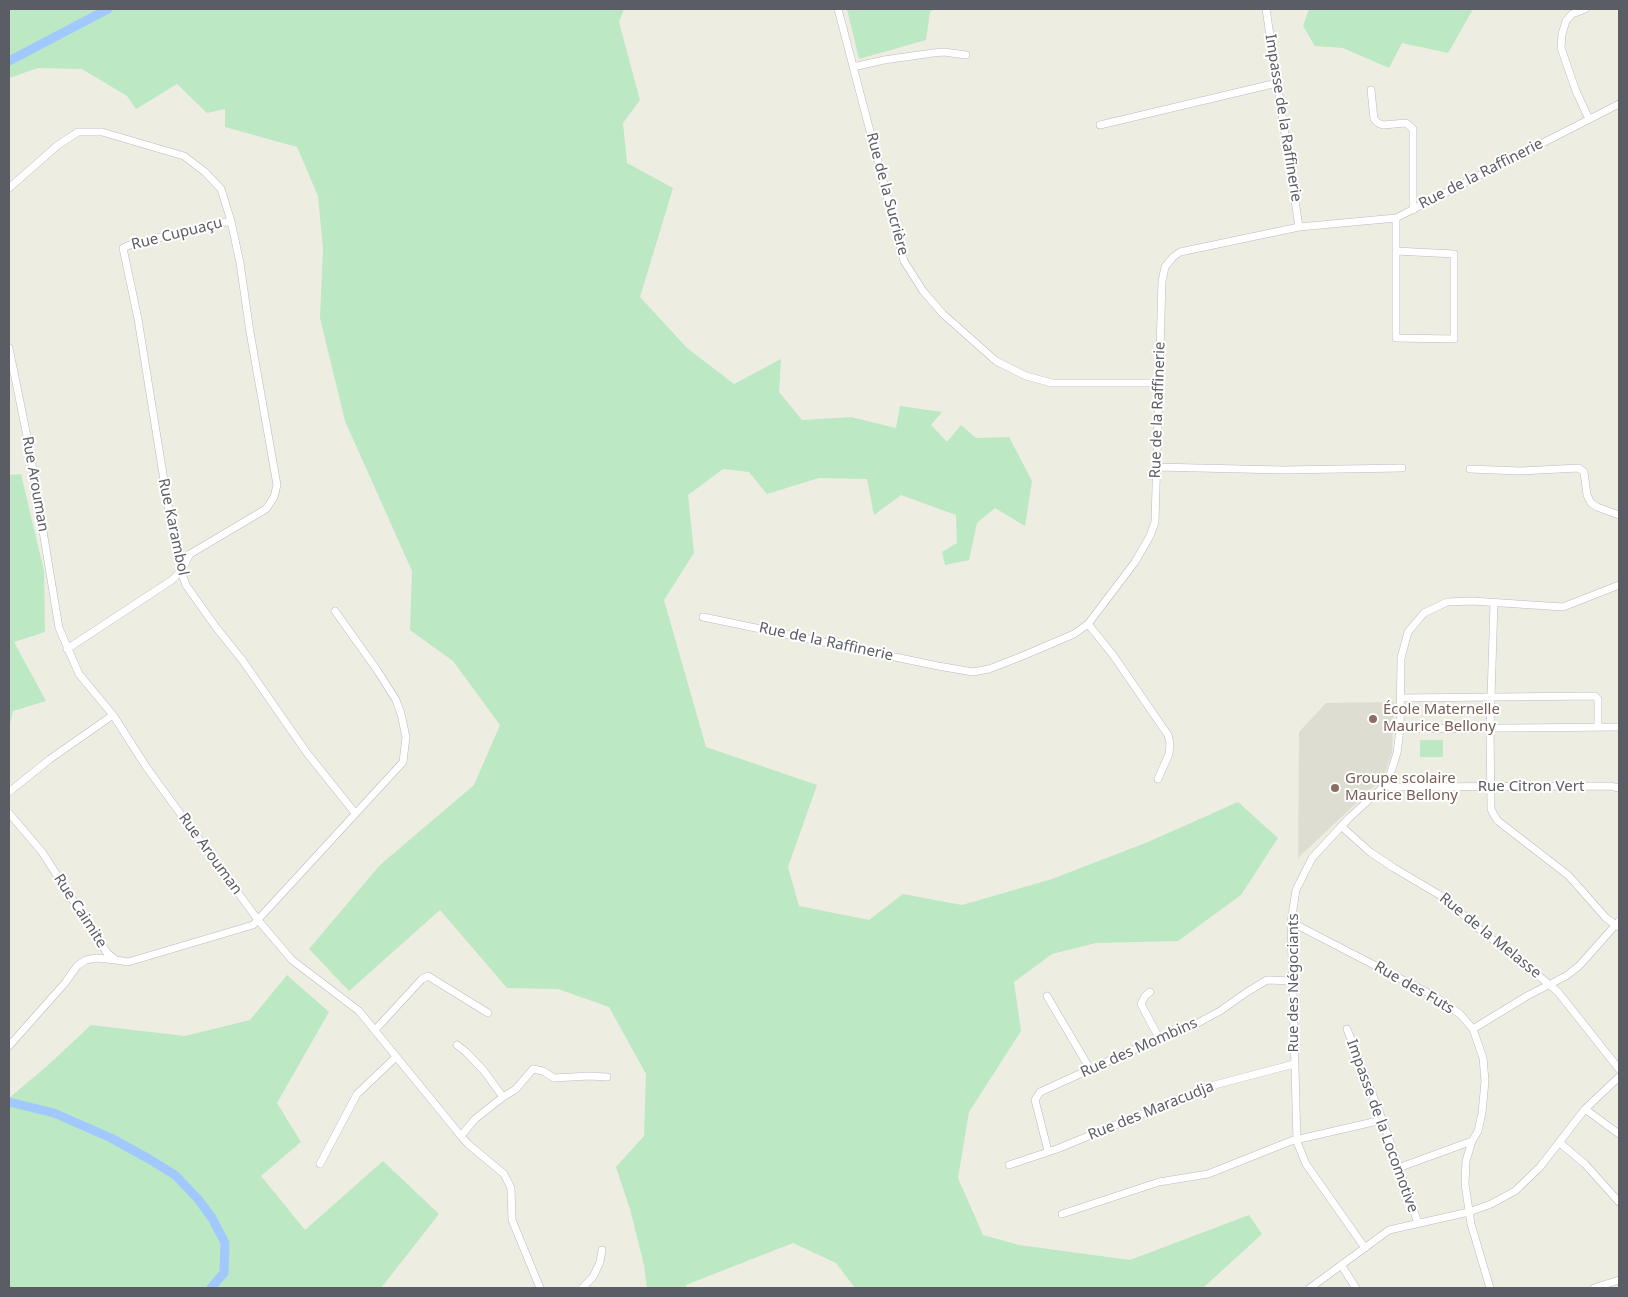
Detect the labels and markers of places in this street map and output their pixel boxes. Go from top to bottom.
place label: École Maternelle Maurice Bellony [1383,701,1500,736]
marker: École Maternelle Maurice Bellony [1367,713,1379,725]
place label: Groupe scolaire Maurice Bellony [1345,770,1458,805]
marker: Groupe scolaire Maurice Bellony [1329,782,1341,794]

